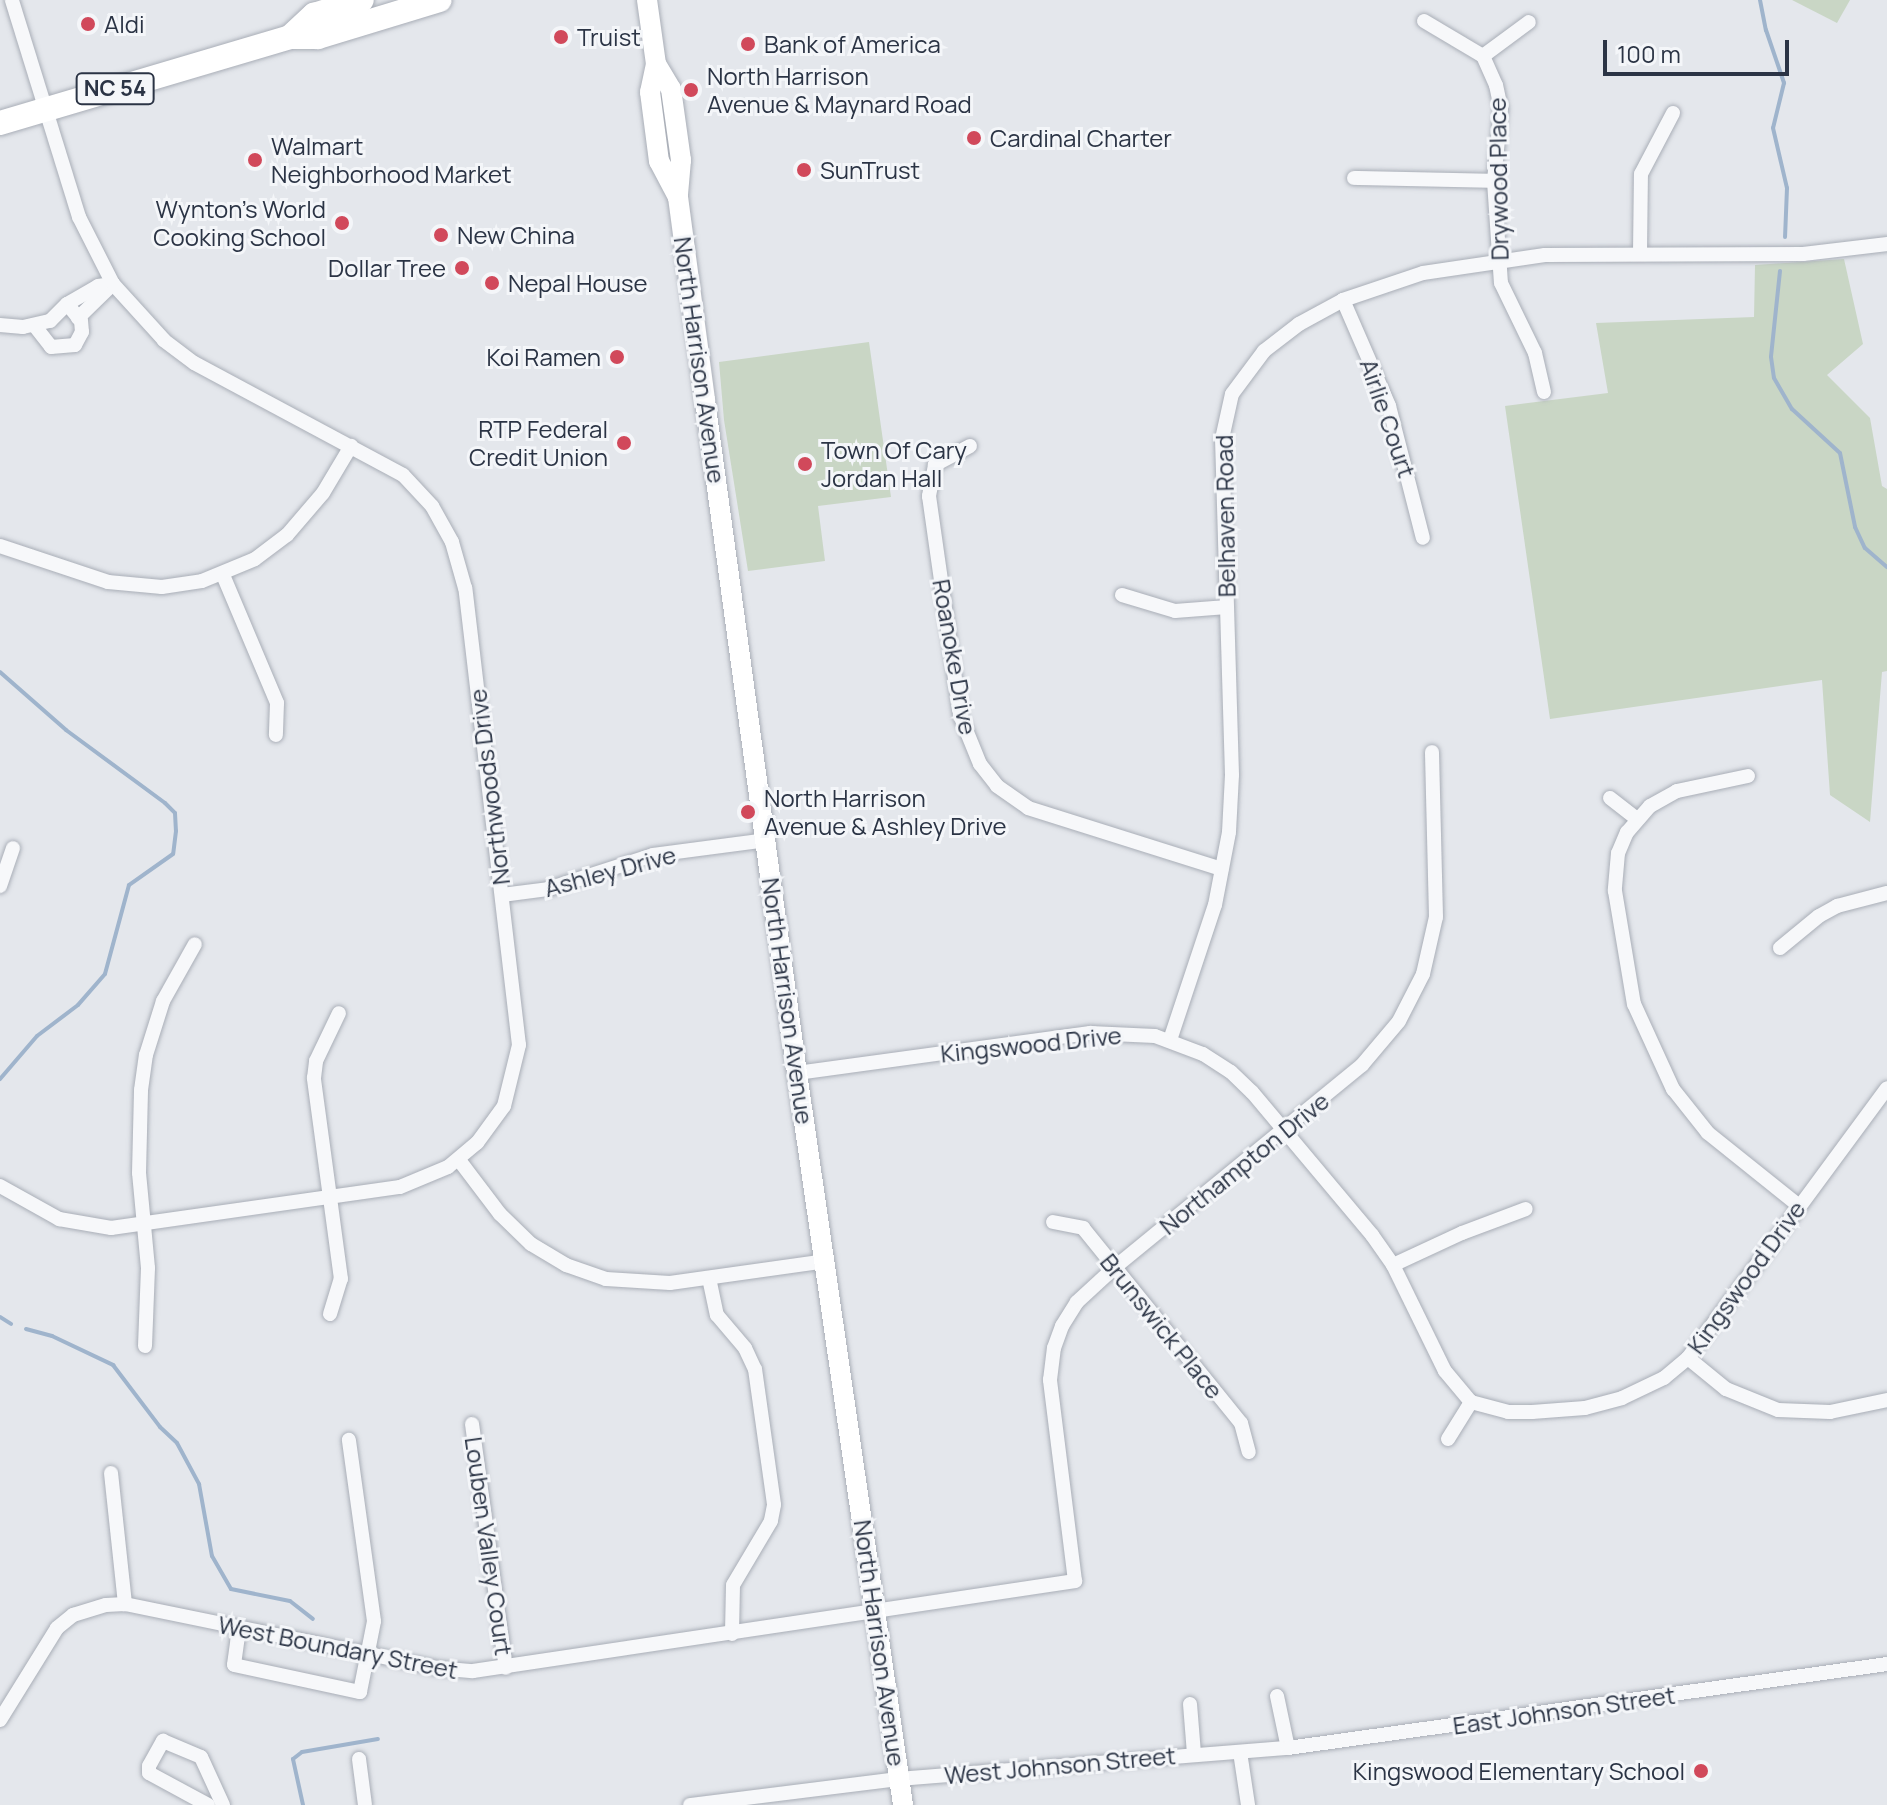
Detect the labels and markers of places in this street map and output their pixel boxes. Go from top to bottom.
place label: Aldi [104,10,145,38]
marker: Aldi [79,15,97,33]
place label: Truist [577,23,641,51]
marker: Truist [552,28,570,46]
place label: Bank of America [764,30,941,58]
marker: Bank of America [739,35,757,53]
place label: North Harrison Avenue & Maynard Road [707,62,972,118]
marker: North Harrison Avenue & Maynard Road [682,81,700,99]
place label: Cardinal Charter [990,124,1172,152]
marker: Cardinal Charter [965,129,983,147]
place label: Walmart Neighborhood Market [271,132,512,188]
marker: Walmart Neighborhood Market [246,151,264,169]
place label: SunTrust [820,156,920,184]
marker: SunTrust [795,161,813,179]
place label: Wynton's World Cooking School [153,195,326,251]
marker: Wynton's World Cooking School [333,214,351,232]
place label: New China [457,221,575,249]
marker: New China [432,226,450,244]
place label: Dollar Tree [328,254,446,282]
marker: Dollar Tree [453,259,471,277]
place label: Nepal House [508,269,648,297]
marker: Nepal House [483,274,501,292]
place label: Koi Ramen [486,343,601,371]
marker: Koi Ramen [608,348,626,366]
place label: RTP Federal Credit Union [469,415,608,471]
marker: RTP Federal Credit Union [615,434,633,452]
place label: Town Of Cary Jordan Hall [821,436,967,492]
marker: Town Of Cary Jordan Hall [796,455,814,473]
place label: North Harrison Avenue & Ashley Drive [764,784,1006,840]
marker: North Harrison Avenue & Ashley Drive [739,803,757,821]
place label: Kingswood Elementary School [1353,1757,1685,1785]
marker: Kingswood Elementary School [1692,1762,1710,1780]

